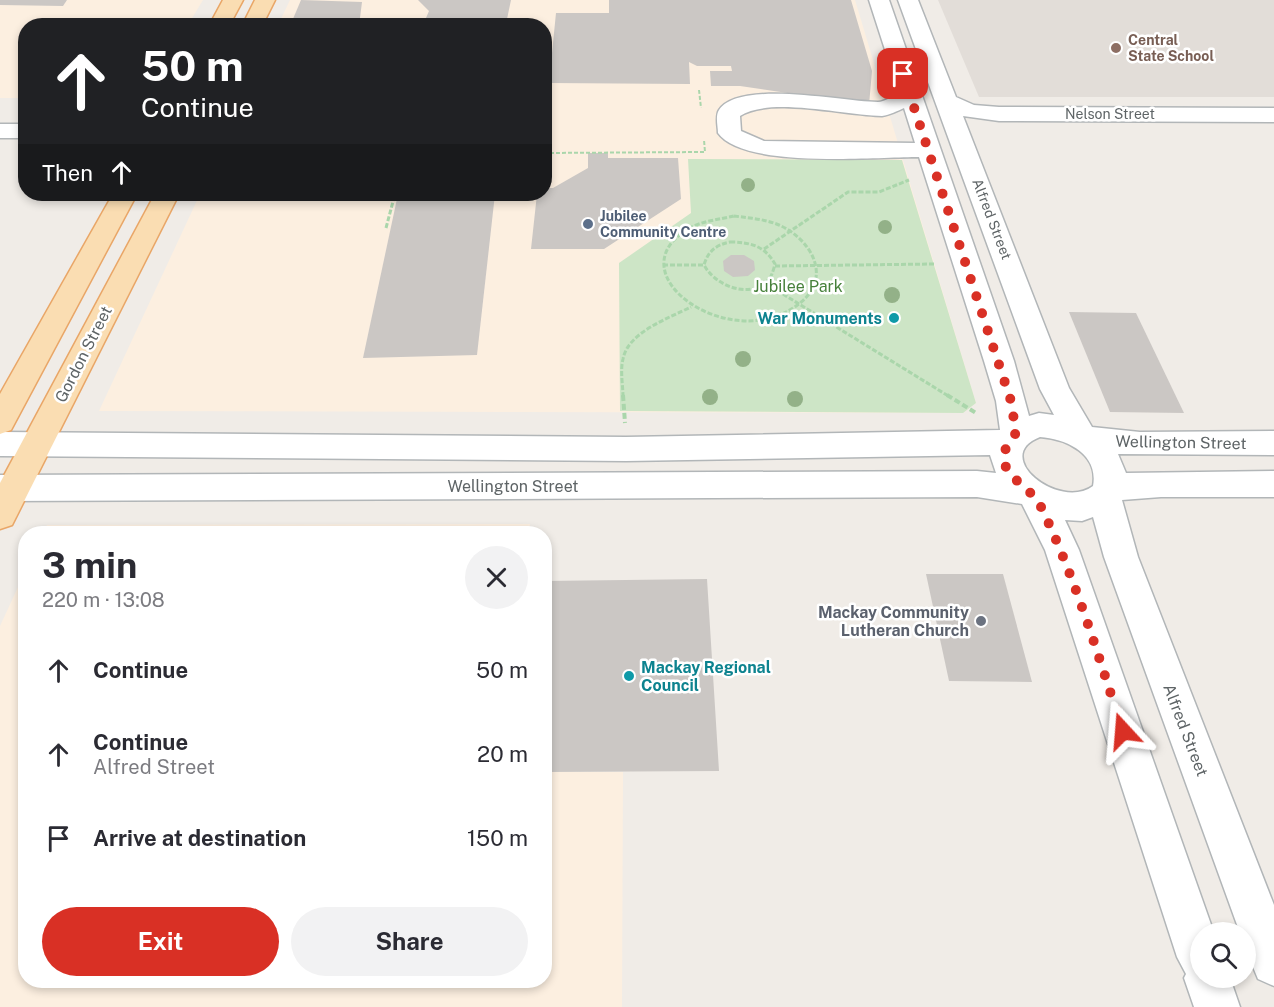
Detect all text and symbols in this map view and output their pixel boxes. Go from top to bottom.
place label: Central State School [1128,32,1214,64]
text: 50 m [141,41,244,90]
marker: Central State School [1109,41,1123,55]
icon: ahead [42,42,120,120]
pin [877,48,928,99]
icon: arrive [886,57,919,90]
text: Continue [141,91,254,123]
street label: Nelson Street [1065,106,1155,122]
icon: ahead [105,156,138,189]
text: Then [42,160,93,186]
street label: Alfred Street [969,176,1015,262]
place label: Jubilee Community Centre [600,208,726,240]
marker: Jubilee Community Centre [581,217,595,231]
park label: Jubilee Park [753,277,843,296]
street label: Gordon Street [51,303,116,405]
place label: War Monuments [758,309,882,328]
marker: War Monuments [887,311,901,325]
street label: Wellington Street [1115,432,1247,453]
street label: Wellington Street [447,477,579,496]
text: 3 min [42,544,137,586]
button: close [465,546,528,609]
text: 220 m · 13:08 [42,588,165,612]
place label: Mackay Community Lutheran Church [818,603,969,640]
marker: Mackay Community Lutheran Church [974,614,988,628]
icon: ahead [42,654,75,687]
text: Continue [93,657,188,683]
text: 50 m [476,657,528,683]
place label: Mackay Regional Council [641,658,771,695]
marker: Mackay Regional Council [622,669,636,683]
street label: Alfred Street [1159,681,1212,779]
position arrow [1091,699,1155,763]
text: Continue [93,729,188,755]
icon: ahead [42,738,75,771]
text: 20 m [477,741,528,767]
text: Alfred Street [93,755,215,779]
icon: arrive [42,822,75,855]
text: Arrive at destination [93,825,306,851]
text: 150 m [467,825,528,851]
button: Exit [42,907,279,976]
button: Share [291,907,528,976]
map controls [1190,922,1256,988]
button: search [1190,922,1256,988]

